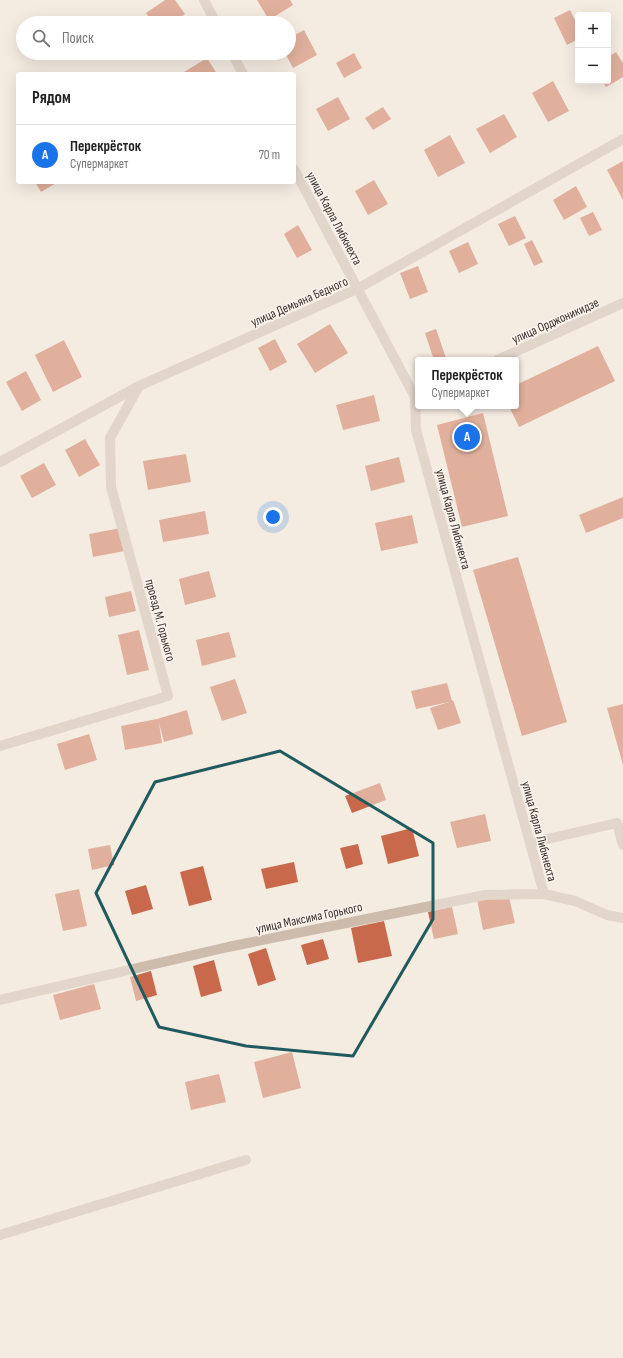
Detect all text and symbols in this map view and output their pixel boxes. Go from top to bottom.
map controls [575,12,611,84]
button: + [575,12,611,48]
search box [16,16,296,60]
icon: search [30,27,52,49]
text: Поиск [62,29,94,48]
button: − [575,48,611,84]
text: Рядом [32,88,71,108]
text: Перекрёсток [70,137,141,156]
text: A [42,147,48,163]
text: 70 m [259,147,280,163]
text: Супермаркет [70,156,128,172]
street label: улица Карла Либкнехта [303,169,365,268]
street label: улица Демьяна Бедного [248,273,350,330]
street label: улица Орджоникидзе [509,295,602,347]
popup [415,357,519,409]
text: Перекрёсток [432,366,503,385]
text: Супермаркет [432,385,490,401]
pin: A [454,422,480,452]
street label: улица Карла Либкнехта [432,467,474,571]
your location [263,507,283,527]
street label: проезд М. Горького [141,577,179,663]
street label: улица Карла Либкнехта [518,779,560,883]
street label: улица Максима Горького [255,899,364,937]

